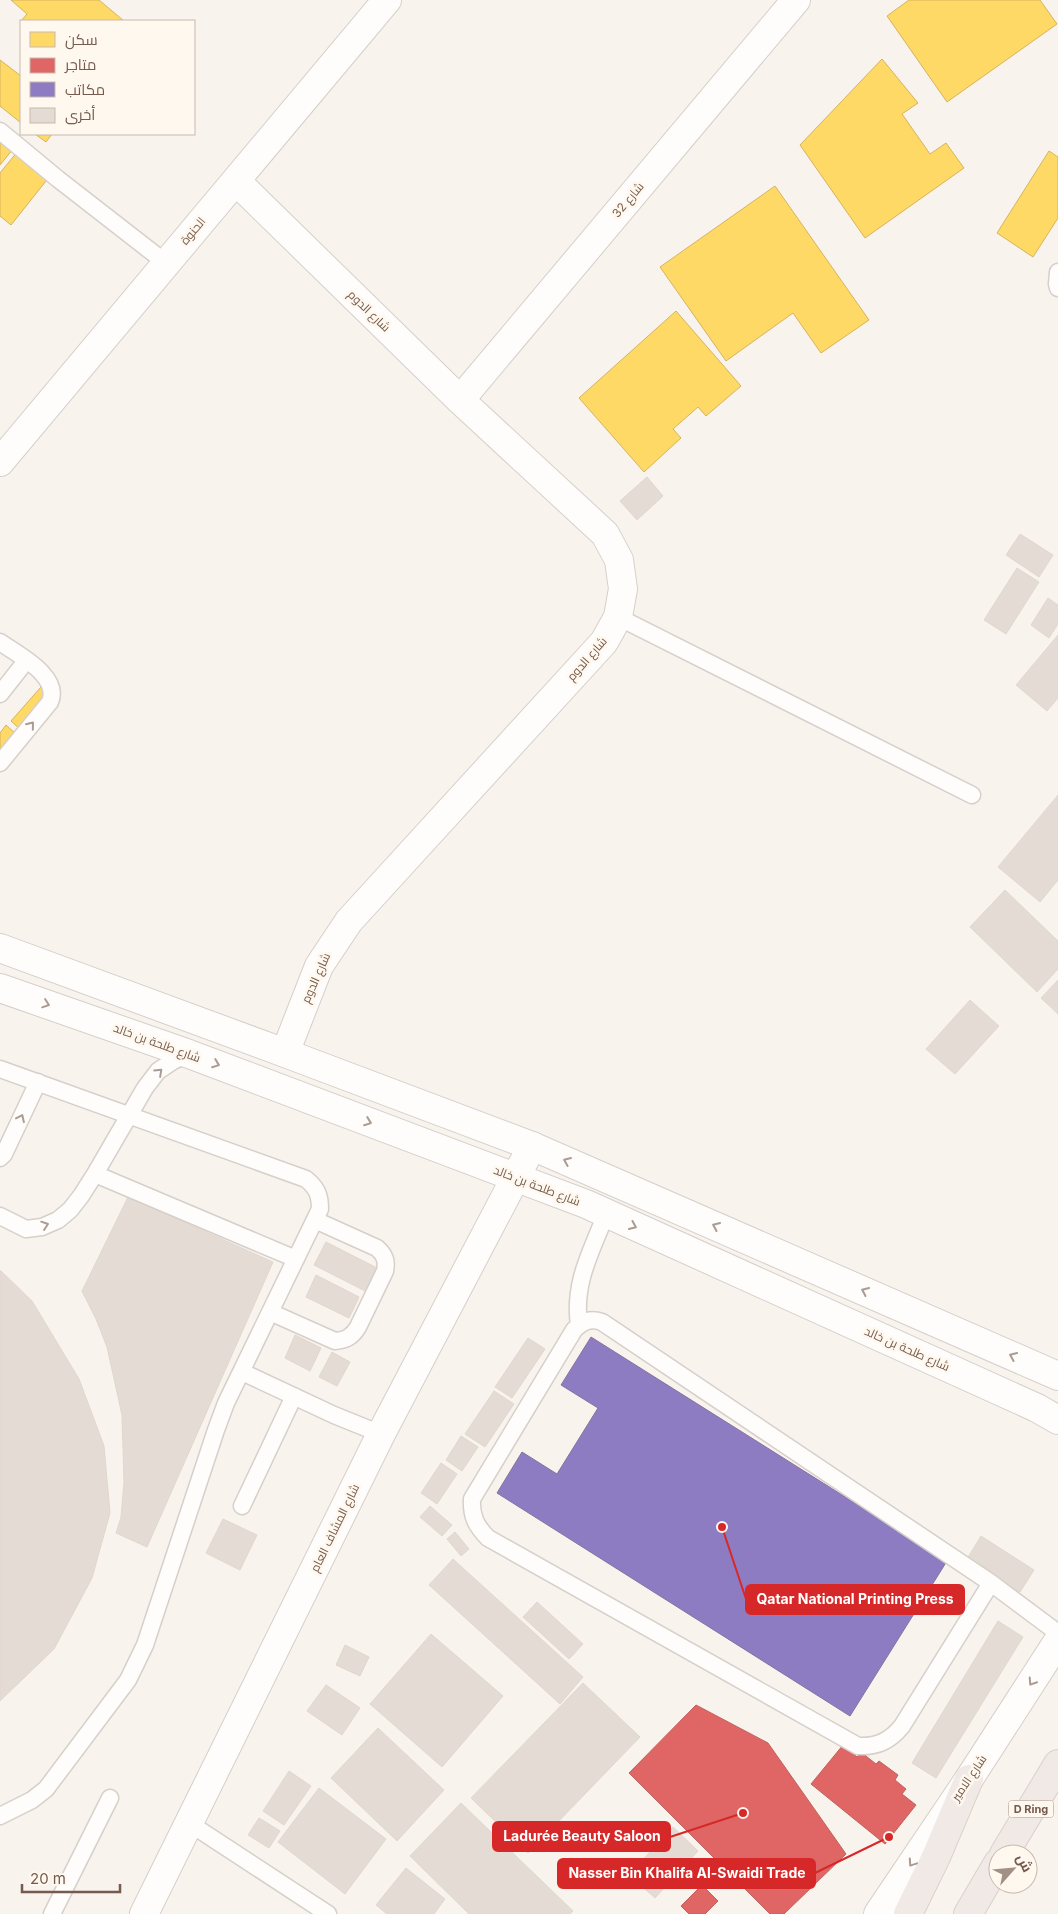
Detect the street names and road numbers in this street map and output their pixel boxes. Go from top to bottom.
street label: شارع 32 [609,179,647,221]
street label: الحنوة [177,214,208,247]
street label: شارع الدوم [344,287,394,335]
street label: شارع الدوم [563,633,611,684]
street label: شارع الدوم [298,950,334,1006]
street label: شارع طلحة بن خالد [111,1020,203,1066]
street label: شارع طلحة بن خالد [491,1162,583,1210]
street label: شارع طلحة بن خالد [862,1323,952,1375]
street label: شارع المشاف العام [307,1481,363,1575]
street label: شارع الامير [947,1752,990,1805]
road number: D Ring [1008,1800,1054,1818]

